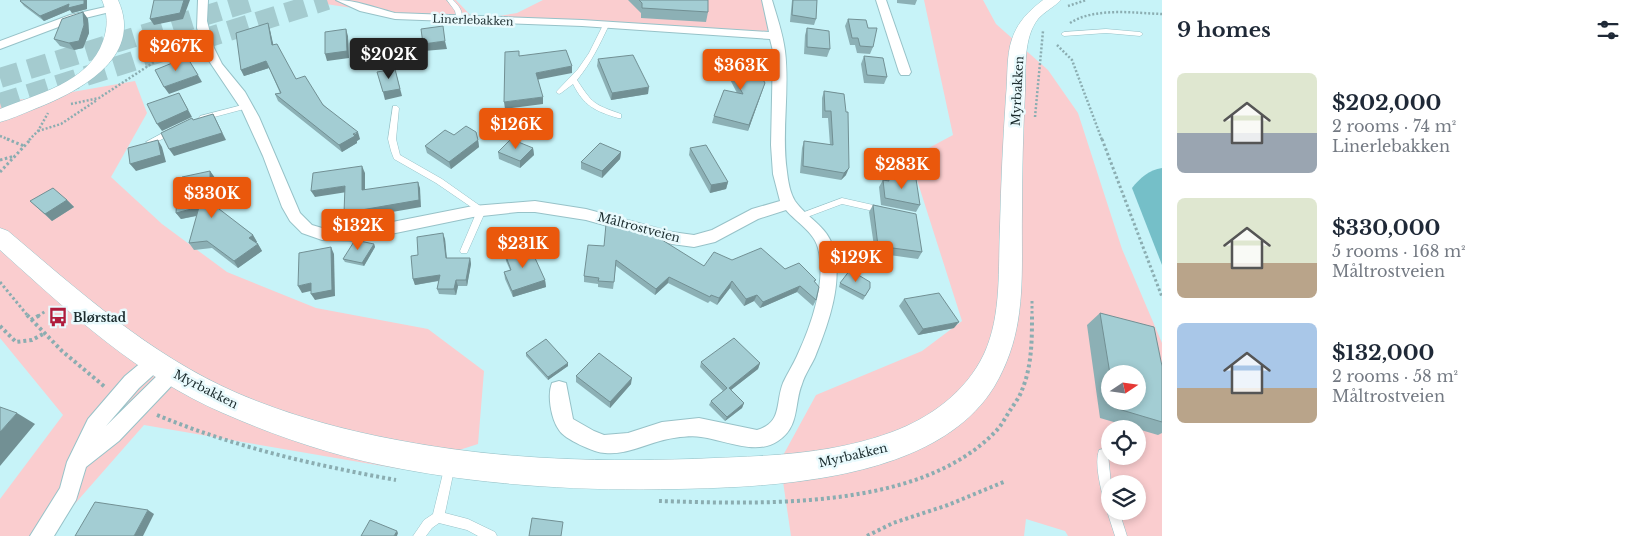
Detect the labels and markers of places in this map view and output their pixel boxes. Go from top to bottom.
pin: $267K [141,30,211,72]
pin: $202K [354,38,424,80]
pin: $363K [706,48,776,91]
pin: $126K [481,108,551,150]
pin: $283K [867,148,937,190]
pin: $330K [177,176,247,219]
pin: $132K [323,208,393,251]
pin: $231K [488,226,558,269]
pin: $129K [821,240,891,283]
bus stop icon: Blørstad [47,306,69,328]
place label: Blørstad [73,310,127,325]

